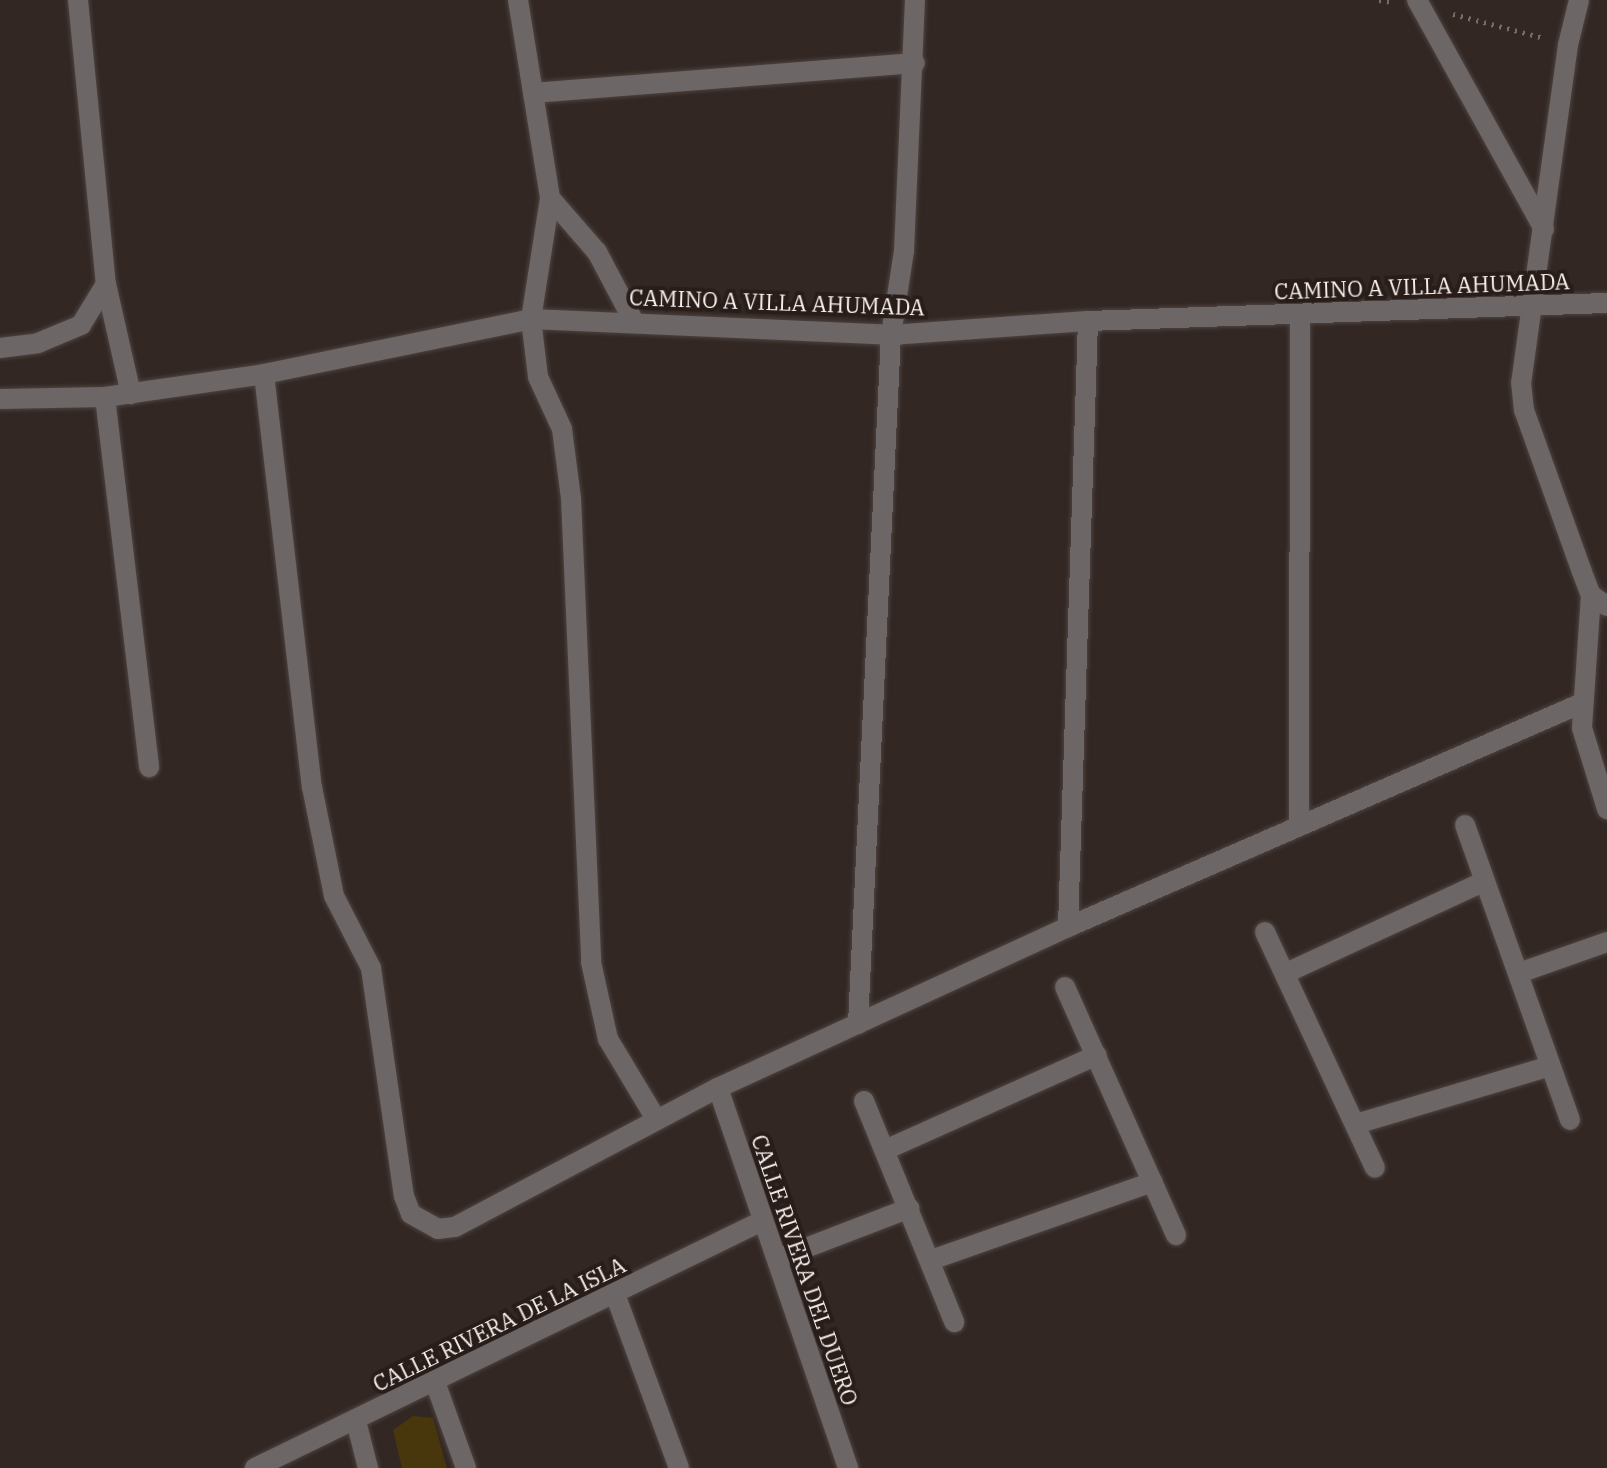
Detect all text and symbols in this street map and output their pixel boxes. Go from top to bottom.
street label: CAMINO A VILLA AHUMADA [1274,268,1570,304]
street label: CAMINO A VILLA AHUMADA [629,284,925,320]
street label: CALLE RIVERA DEL DUERO [746,1131,864,1409]
street label: CALLE RIVERA DE LA ISLA [368,1251,630,1397]

